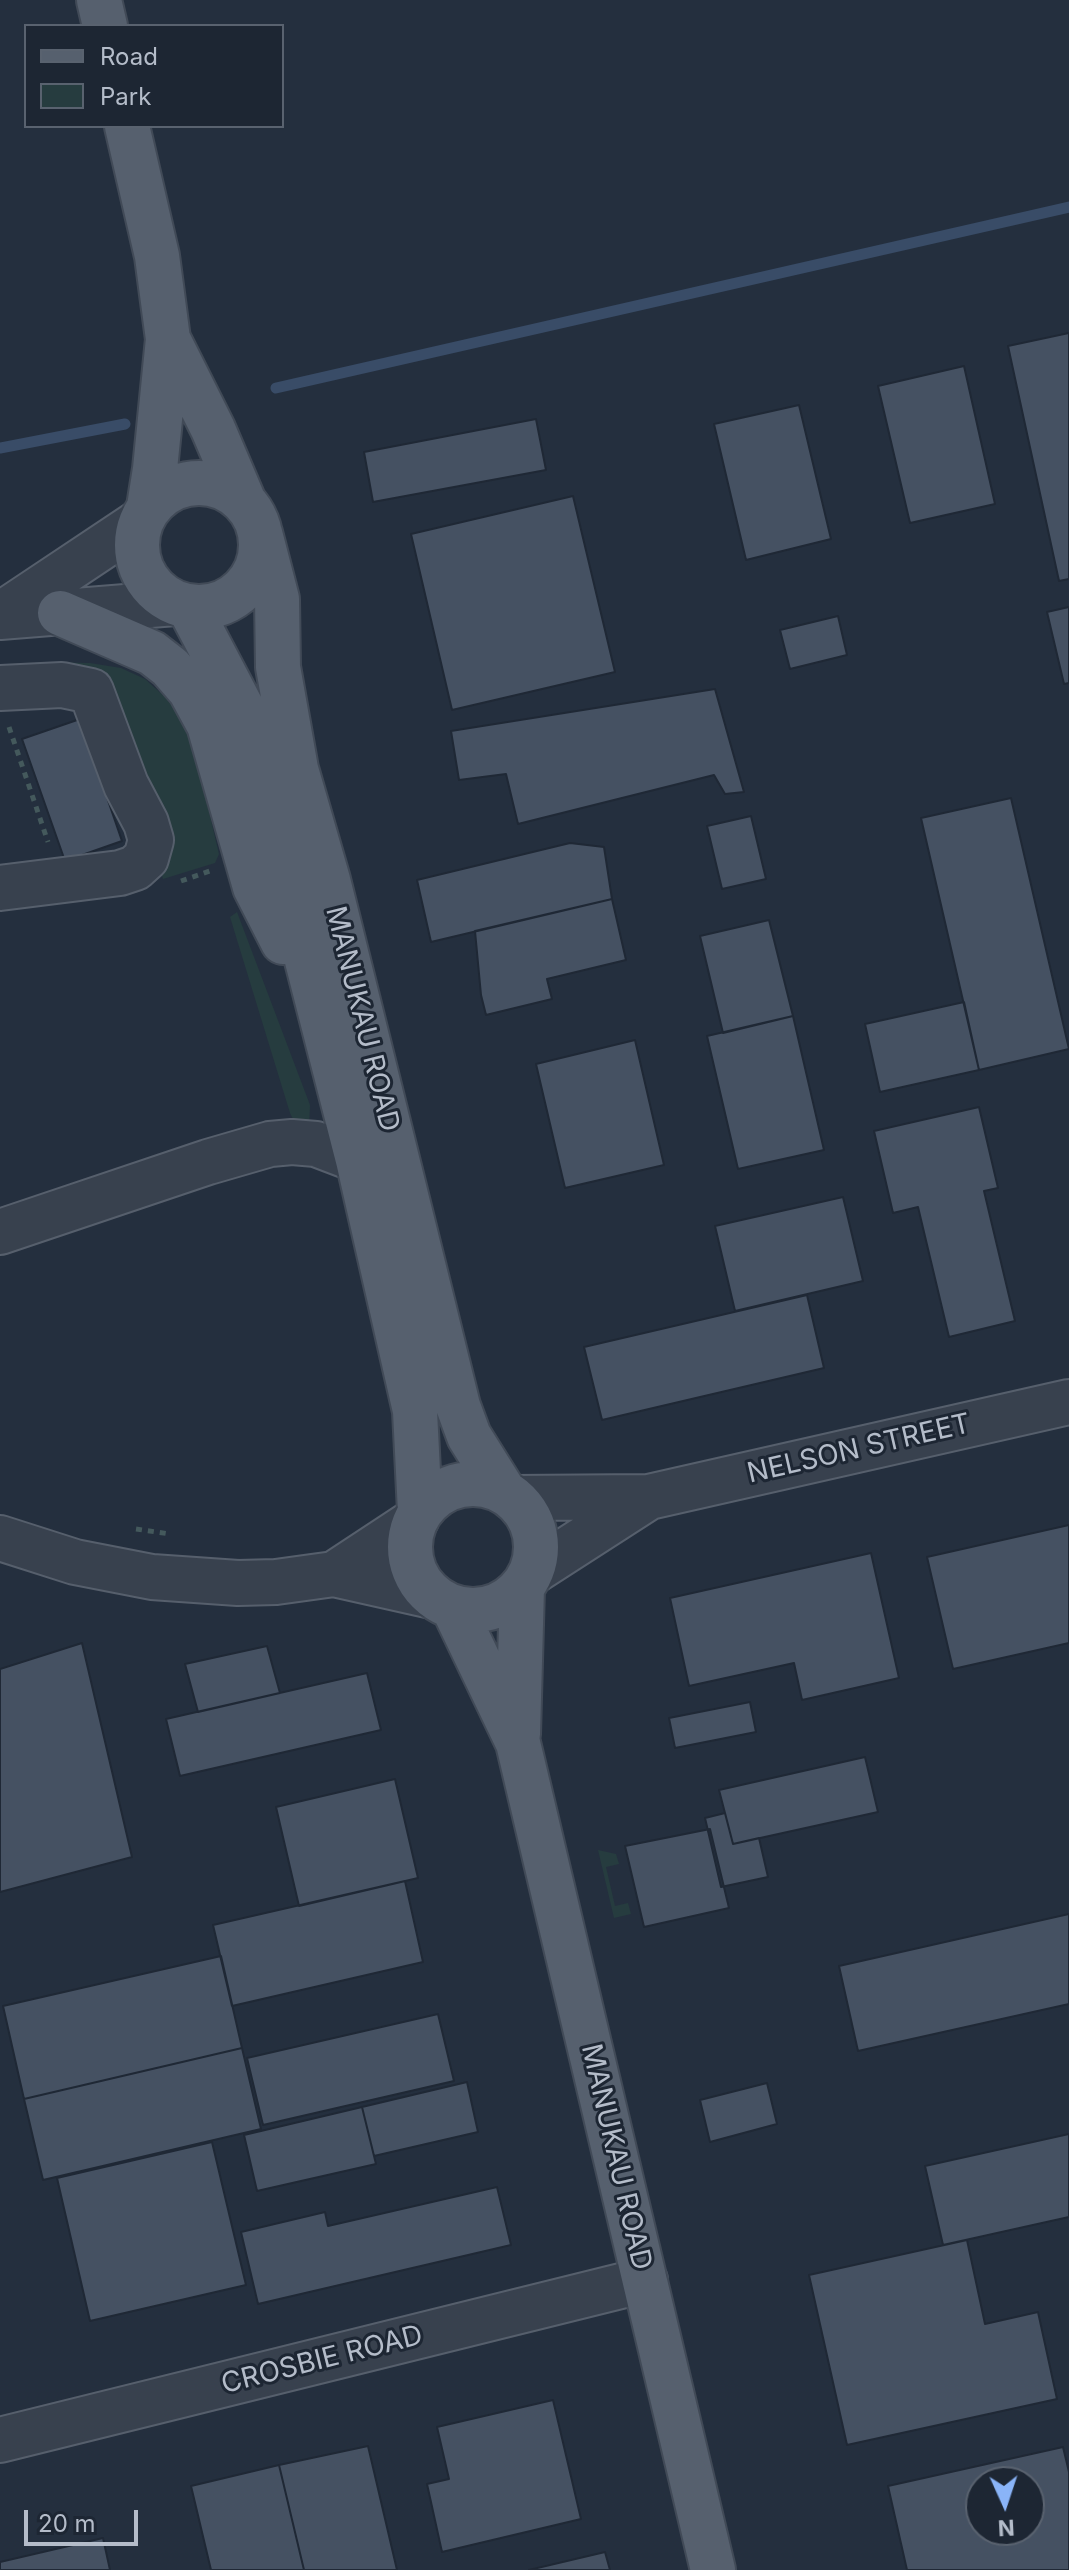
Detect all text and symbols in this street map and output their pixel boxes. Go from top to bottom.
legend [24,24,284,128]
text: Road [100,42,158,71]
text: Park [100,82,151,111]
street label: MANUKAU ROAD [318,903,406,1135]
street label: NELSON STREET [744,1407,974,1491]
street label: MANUKAU ROAD [574,2041,658,2273]
street label: CROSBIE ROAD [218,2319,426,2401]
north arrow [965,2466,1045,2546]
scale bar [28,2494,142,2544]
text: 20 m [38,2509,96,2538]
text: N [997,2515,1015,2541]

